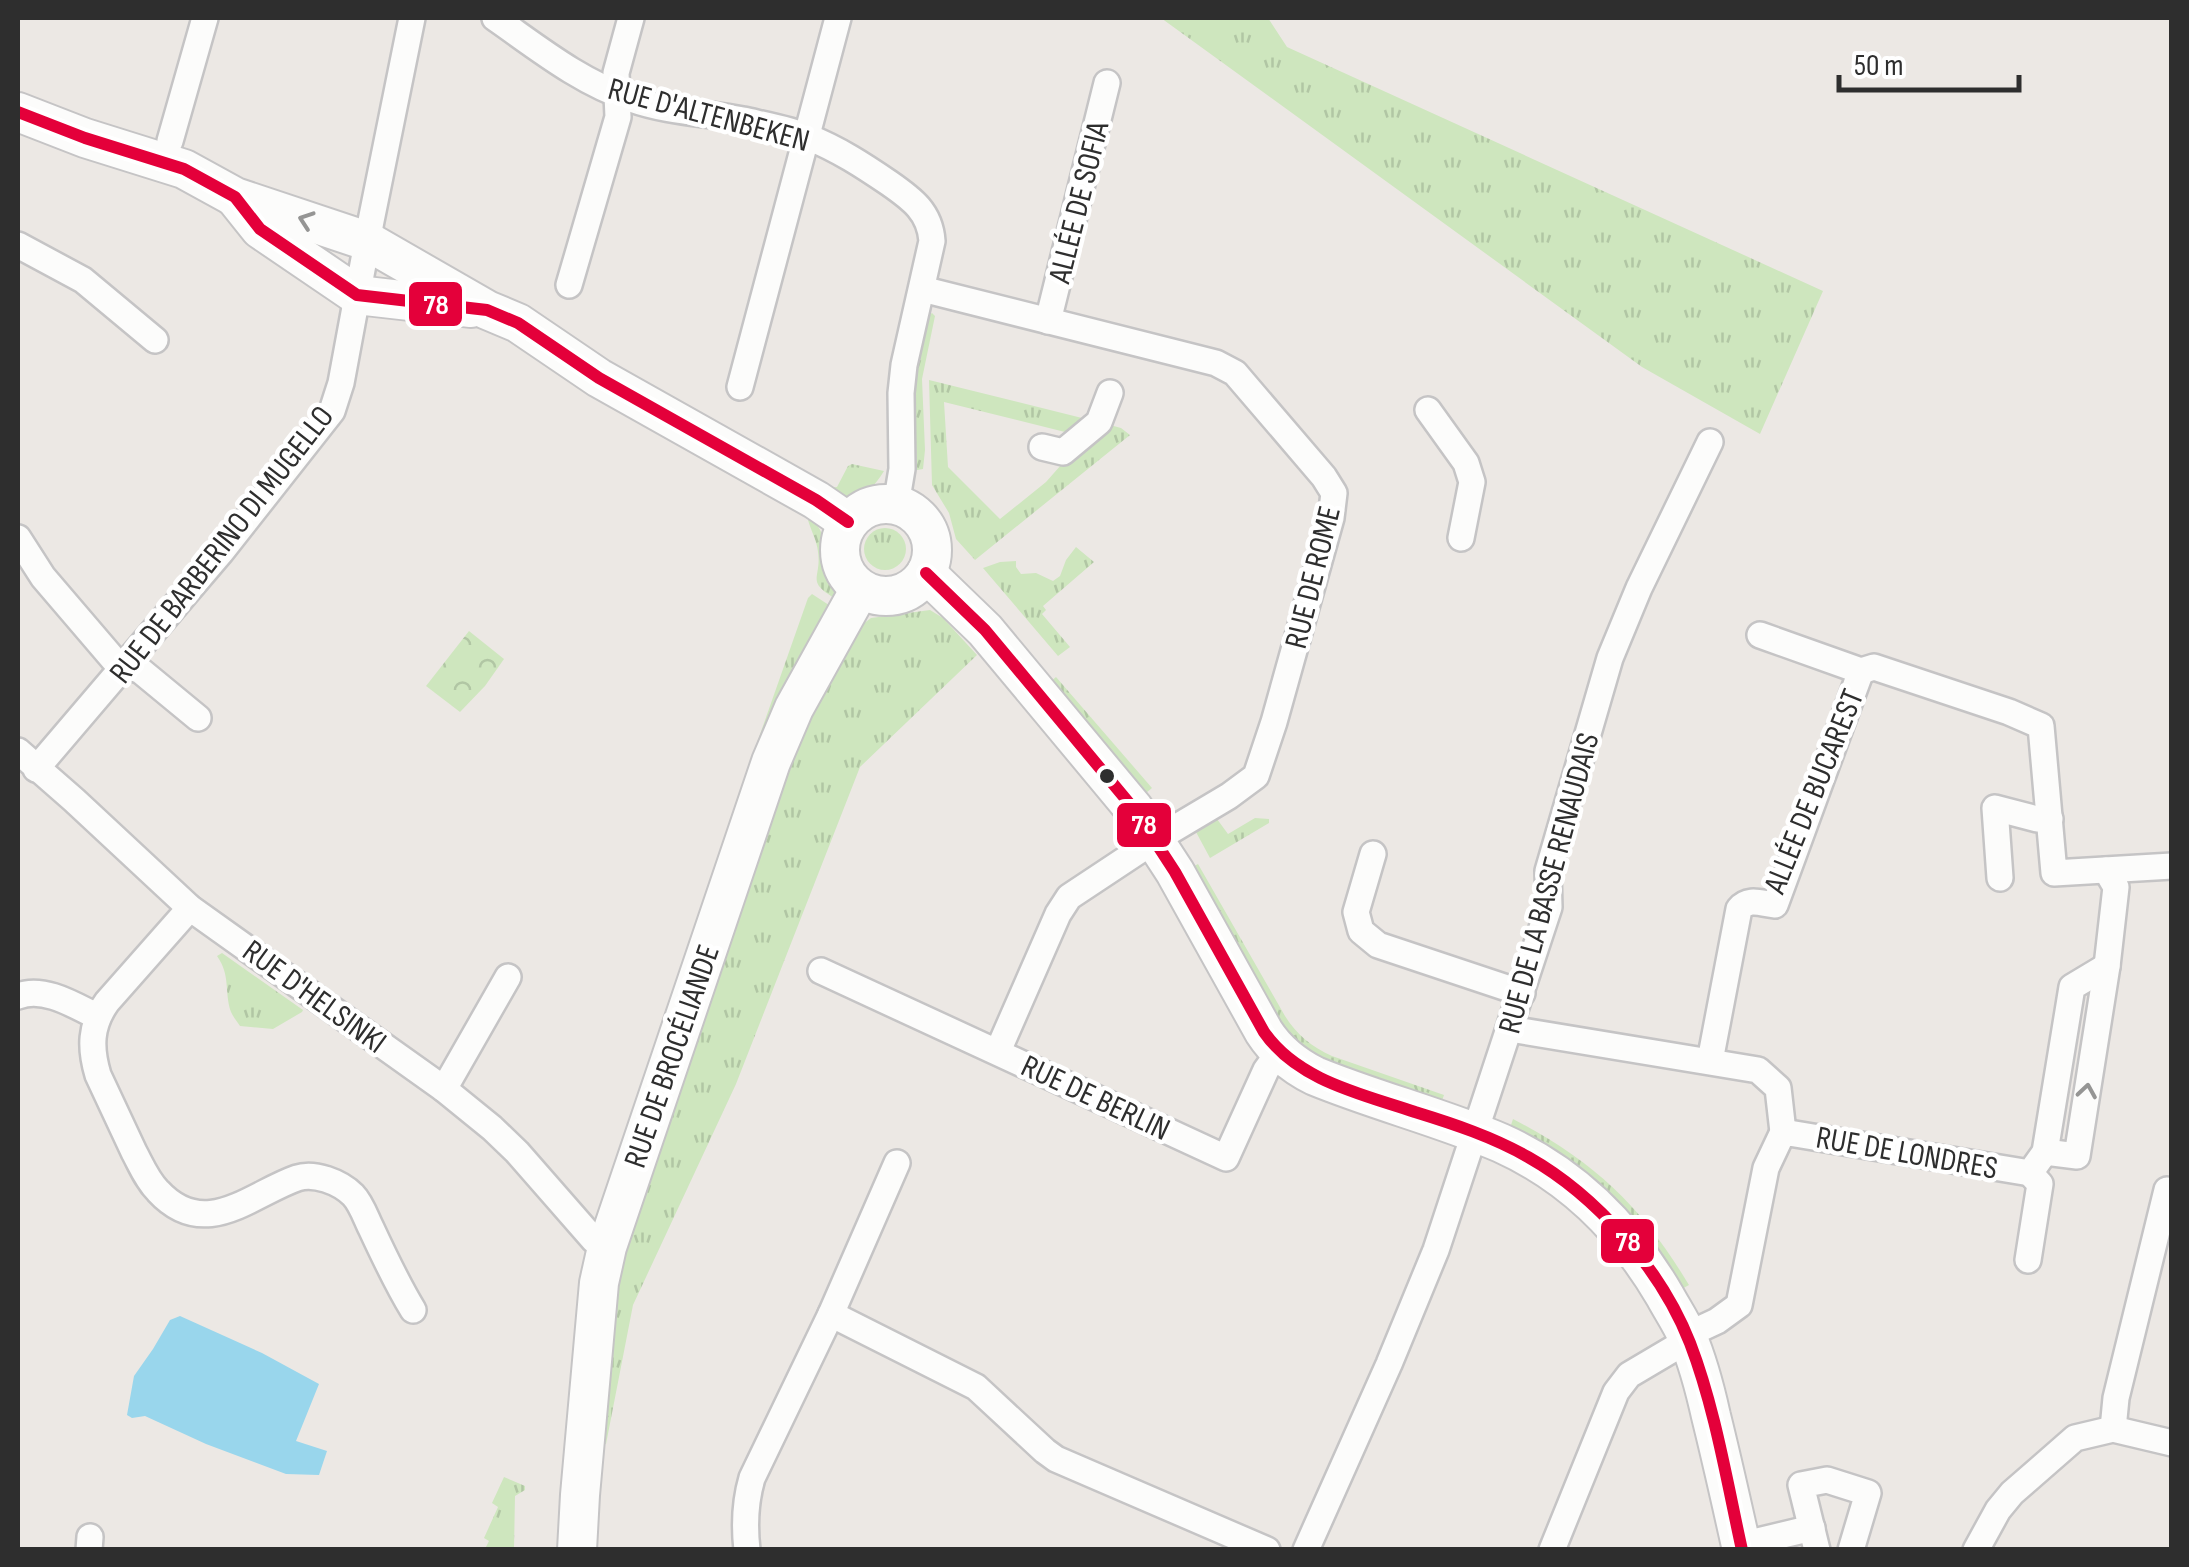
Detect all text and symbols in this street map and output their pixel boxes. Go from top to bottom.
scale bar [1839,30,2019,92]
text: 50 m [1854,48,1903,84]
street label: RUE D'ALTENBEKEN [604,70,813,161]
street label: ALLÉE DE SOFIA [1040,117,1118,288]
one-way arrow [299,212,316,232]
line badge: 78 [407,280,464,328]
text: 78 [423,289,449,322]
street label: RUE DE BARBERINO DI MUGELLO [102,398,343,691]
street label: RUE DE ROME [1277,502,1350,653]
street label: ALLÉE DE BUCAREST [1755,684,1873,900]
street label: RUE DE LA BASSE RENAUDAIS [1491,729,1608,1038]
unlabelled marker [1097,766,1117,786]
line badge: 78 [1115,801,1173,849]
text: 78 [1131,809,1157,842]
street label: RUE D'HELSINKI [235,932,394,1062]
street label: RUE DE BROCÉLIANDE [616,940,729,1173]
street label: RUE DE BERLIN [1015,1047,1176,1150]
one-way arrow [2076,1083,2097,1100]
street label: RUE DE LONDRES [1813,1118,2000,1189]
line badge: 78 [1599,1217,1656,1265]
text: 78 [1615,1226,1641,1259]

